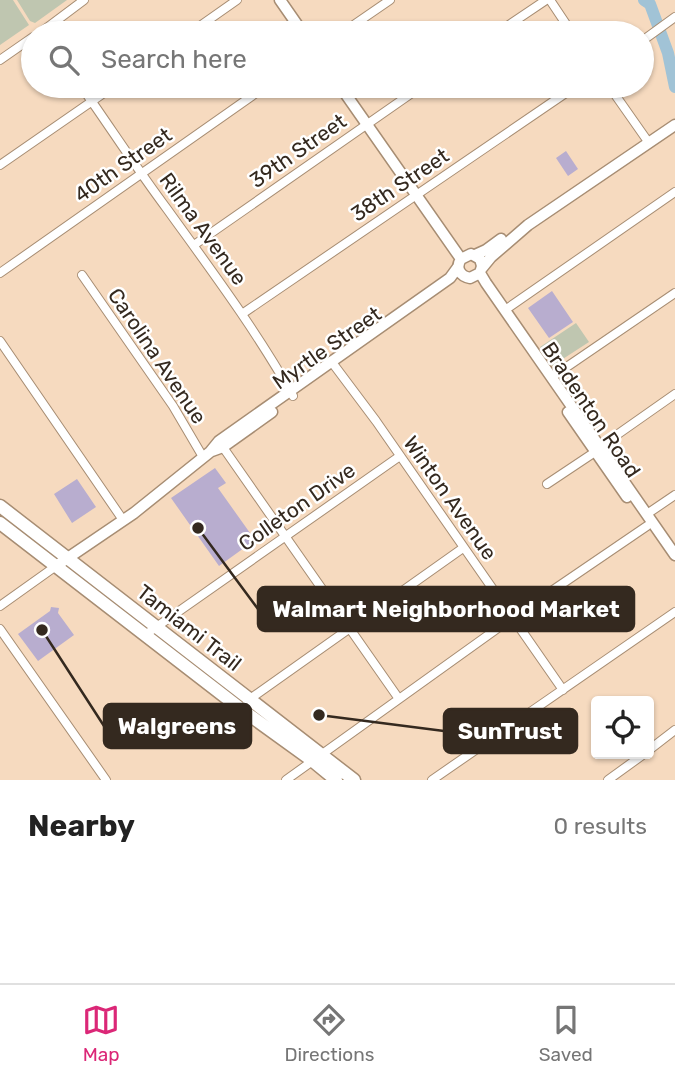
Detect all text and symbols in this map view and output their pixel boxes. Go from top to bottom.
search box [21,21,654,98]
icon: search [45,41,83,79]
text: Search here [101,44,247,75]
street label: 39th Street [245,108,351,193]
street label: 40th Street [69,122,176,207]
street label: 38th Street [346,143,453,226]
street label: Rilma Avenue [154,168,252,290]
street label: Carolina Avenue [103,283,212,428]
street label: Myrtle Street [267,301,386,394]
street label: Bradenton Road [537,337,646,482]
street label: Winton Avenue [398,431,502,565]
street label: Colleton Drive [234,457,360,556]
street label: Tamiami Trail [132,579,246,676]
callout: Walmart Neighborhood Market [258,587,634,631]
text: Walmart Neighborhood Market [272,595,620,623]
map controls [591,696,654,759]
button: locate [591,696,654,759]
callout: Walgreens [104,704,251,748]
callout: SunTrust [444,709,577,753]
text: Walgreens [118,712,237,740]
text: SunTrust [458,717,563,745]
text: Nearby [28,808,135,844]
text: 0 results [553,812,647,840]
tab: Map [82,1001,120,1066]
tab: Directions [284,1001,374,1066]
tab: Saved [539,1001,593,1066]

